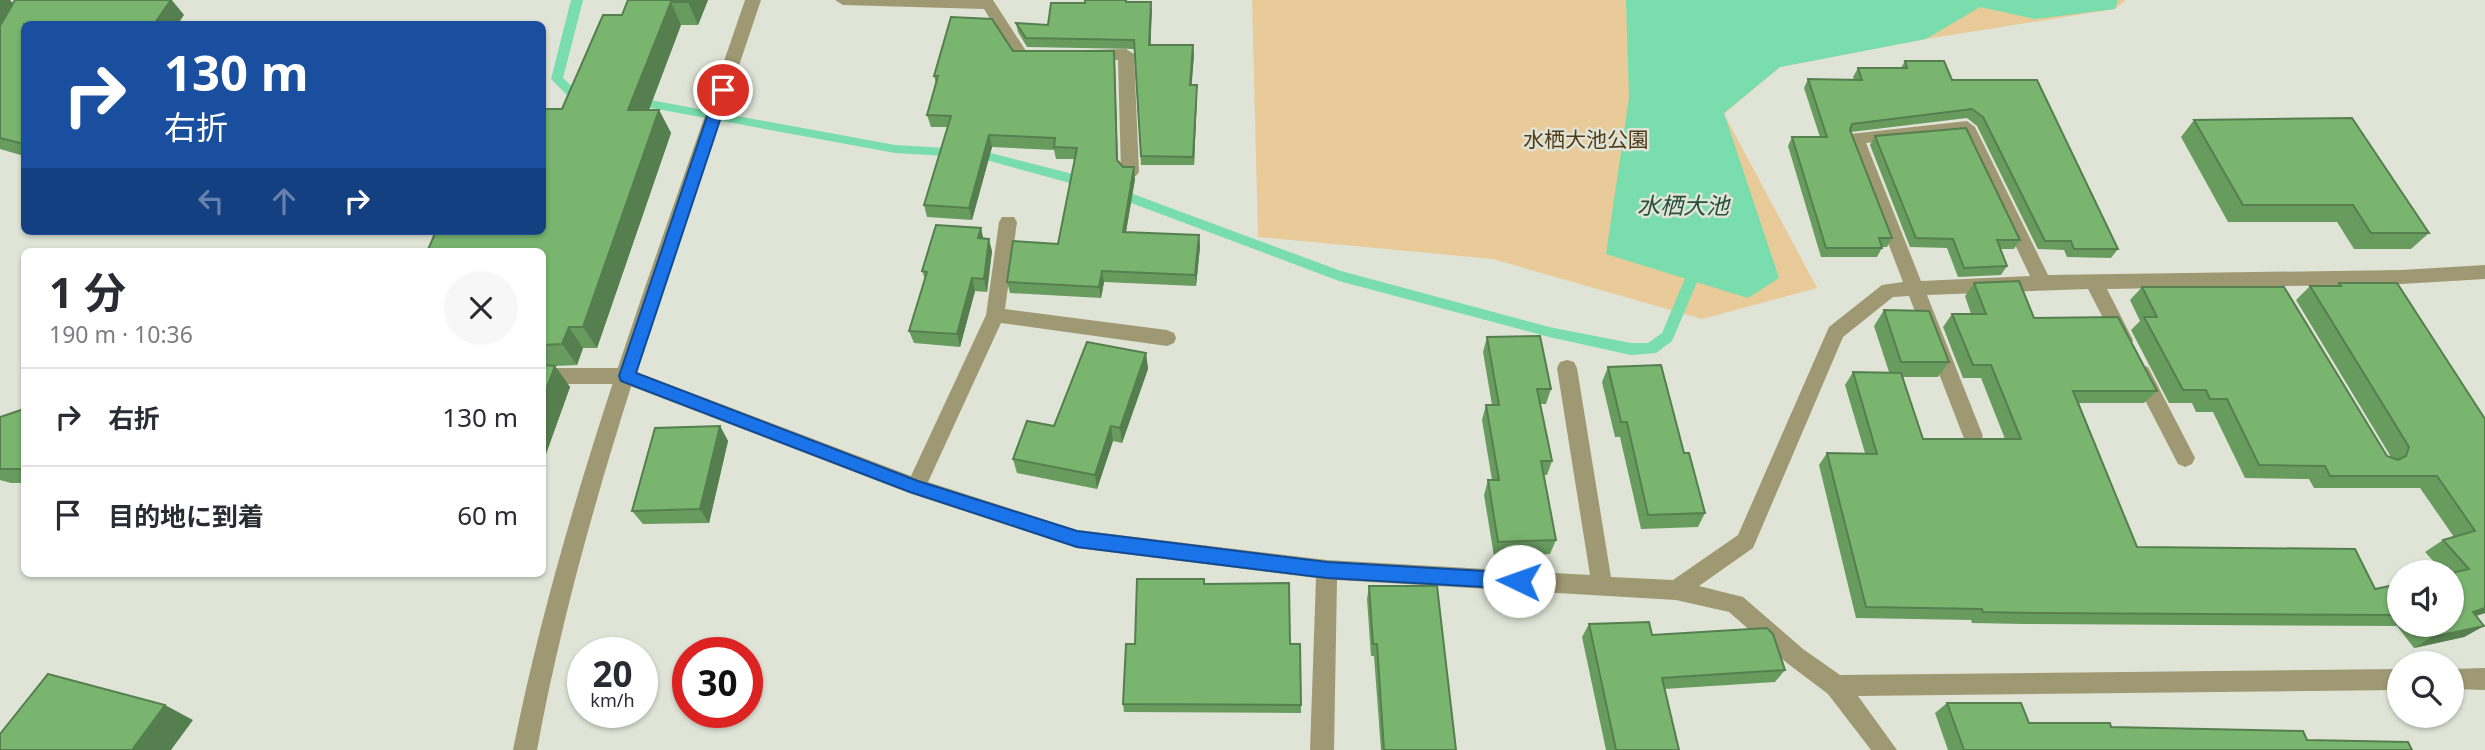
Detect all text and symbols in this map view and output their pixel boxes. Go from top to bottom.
text: 130 m [164,39,309,105]
icon: right [49,49,140,140]
pin [693,60,753,120]
icon: arrive [704,71,742,109]
text: 右折 [164,105,228,148]
park label: 水栖大池公園 [1523,125,1649,153]
icon: left [192,182,230,220]
icon: ahead [265,182,303,220]
icon: right [338,182,376,220]
water label: 水栖大池 [1637,189,1731,221]
text: 1 分 [49,263,126,320]
button: close [444,271,518,345]
text: 190 m · 10:36 [49,318,193,350]
icon: right [49,398,87,436]
text: 130 m [442,399,518,435]
text: 右折 [108,400,160,436]
icon: arrive [49,496,87,534]
text: 60 m [457,497,518,533]
text: 目的地に到着 [108,498,264,534]
position arrow [1482,544,1556,618]
map controls [2387,560,2464,728]
button: sound [2387,560,2464,637]
speed limit sign: 30 [672,637,763,728]
text: 20 [592,650,633,697]
button: search [2387,651,2464,728]
text: km/h [590,688,635,712]

